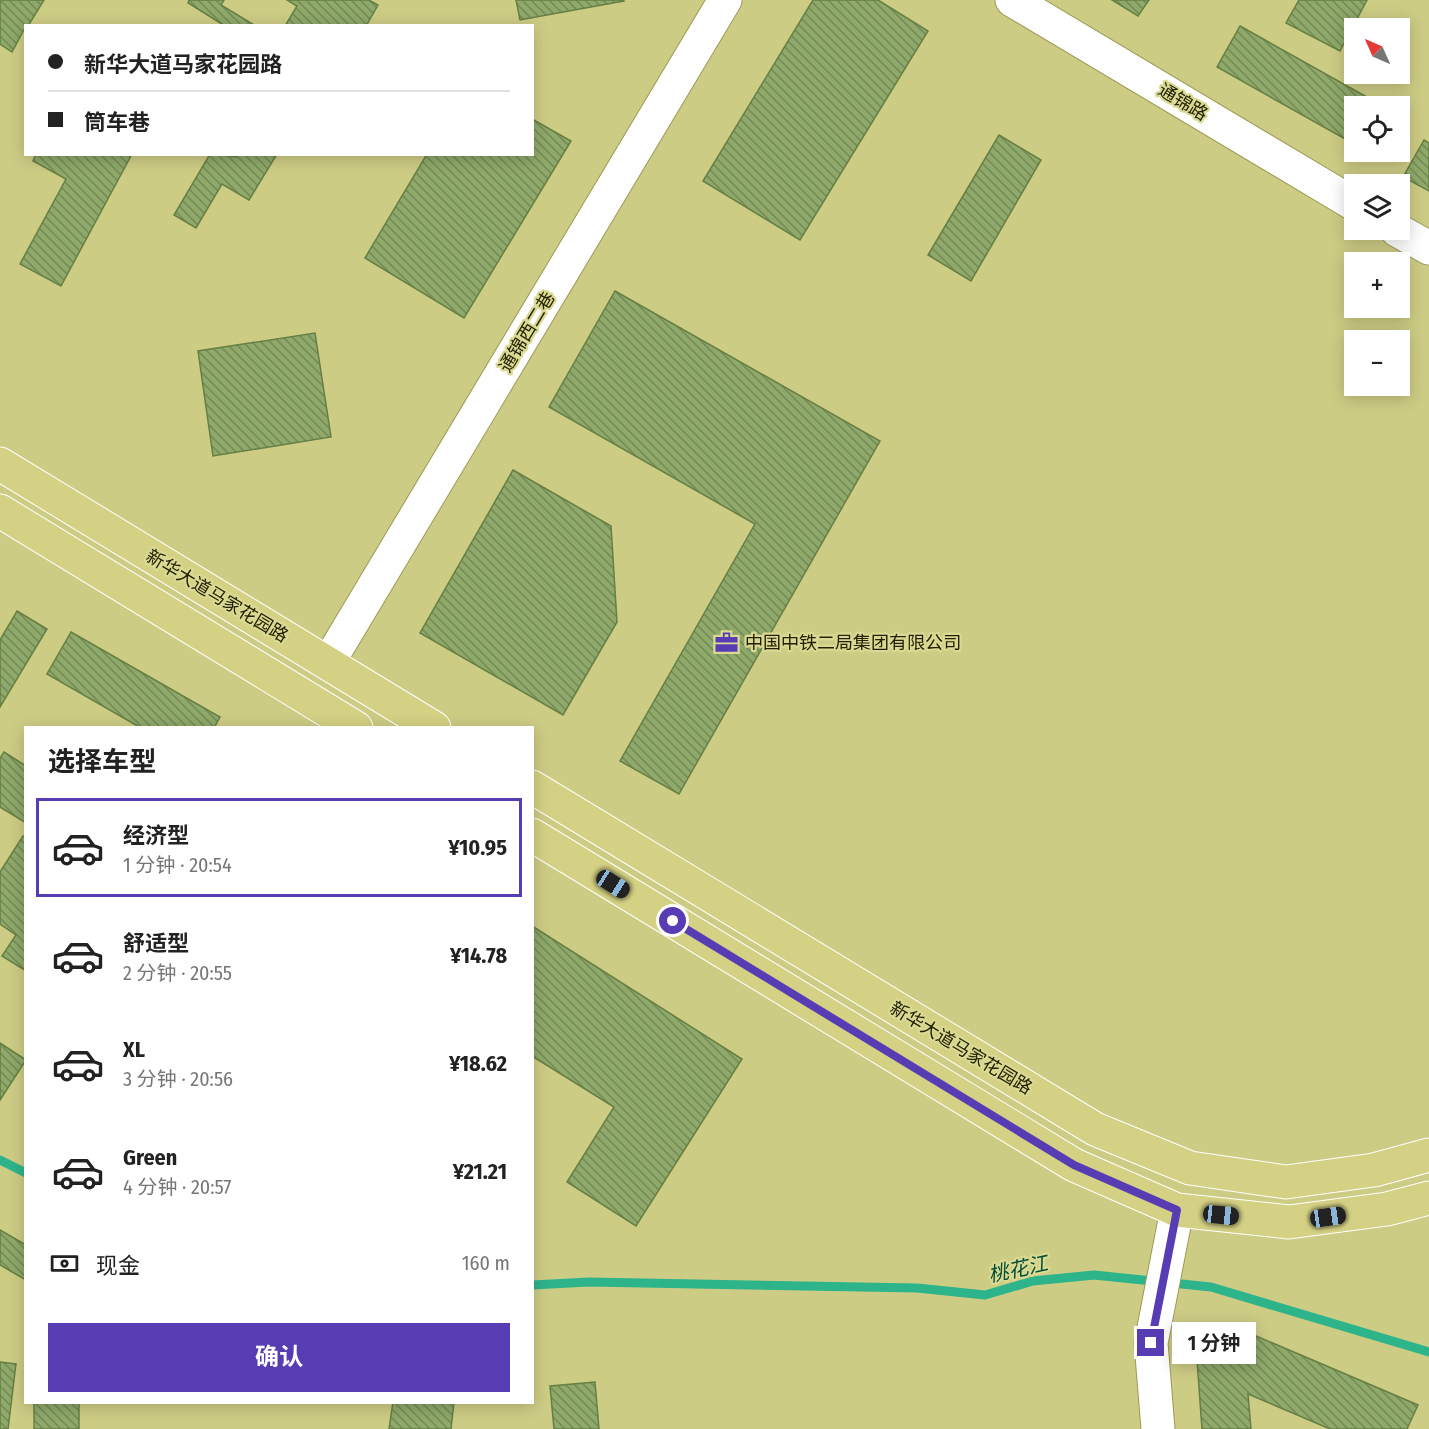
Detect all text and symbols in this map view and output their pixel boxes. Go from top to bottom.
north arrow [1344,18,1410,84]
map controls [1344,18,1410,396]
text: 新华大道马家花园路 [84,51,282,78]
street label: 通锦路 [1154,79,1212,125]
button: locate [1344,96,1410,162]
text: 筒车巷 [84,109,150,136]
button: layers [1344,174,1410,240]
button: + [1344,252,1410,318]
street label: 通锦西二巷 [494,288,560,376]
button: − [1344,330,1410,396]
street label: 新华大道马家花园路 [142,545,292,647]
office icon: 中国中铁二局集团有限公司 [714,630,740,656]
place label: 中国中铁二局集团有限公司 [745,632,961,654]
text: 选择车型 [48,746,156,778]
icon: car [51,821,105,875]
text: 经济型 [123,822,189,849]
text: ¥10.95 [448,834,507,861]
text: 1 分钟 · 20:54 [123,853,232,877]
car [593,867,633,901]
route start [659,907,686,934]
icon: car [51,929,105,983]
text: 舒适型 [123,930,189,957]
text: ¥14.78 [450,942,507,969]
text: 2 分钟 · 20:55 [123,961,232,985]
street label: 新华大道马家花园路 [886,997,1036,1099]
text: XL [123,1036,145,1063]
icon: car [51,1037,105,1091]
text: ¥18.62 [449,1050,507,1077]
text: 3 分钟 · 20:56 [123,1067,233,1091]
text: Green [123,1144,177,1171]
icon: car [51,1145,105,1199]
text: ¥21.21 [453,1158,507,1185]
text: 4 分钟 · 20:57 [123,1175,231,1199]
car [1202,1204,1240,1226]
car [1309,1206,1347,1228]
icon: cash [48,1247,81,1280]
text: 160 m [462,1251,510,1275]
water label: 桃花江 [986,1251,1052,1287]
text: 现金 [96,1252,140,1279]
callout: 1 分钟 [1172,1322,1256,1364]
button: 确认 [48,1323,510,1392]
route end [1137,1329,1164,1356]
text: 1 分钟 [1188,1331,1240,1355]

